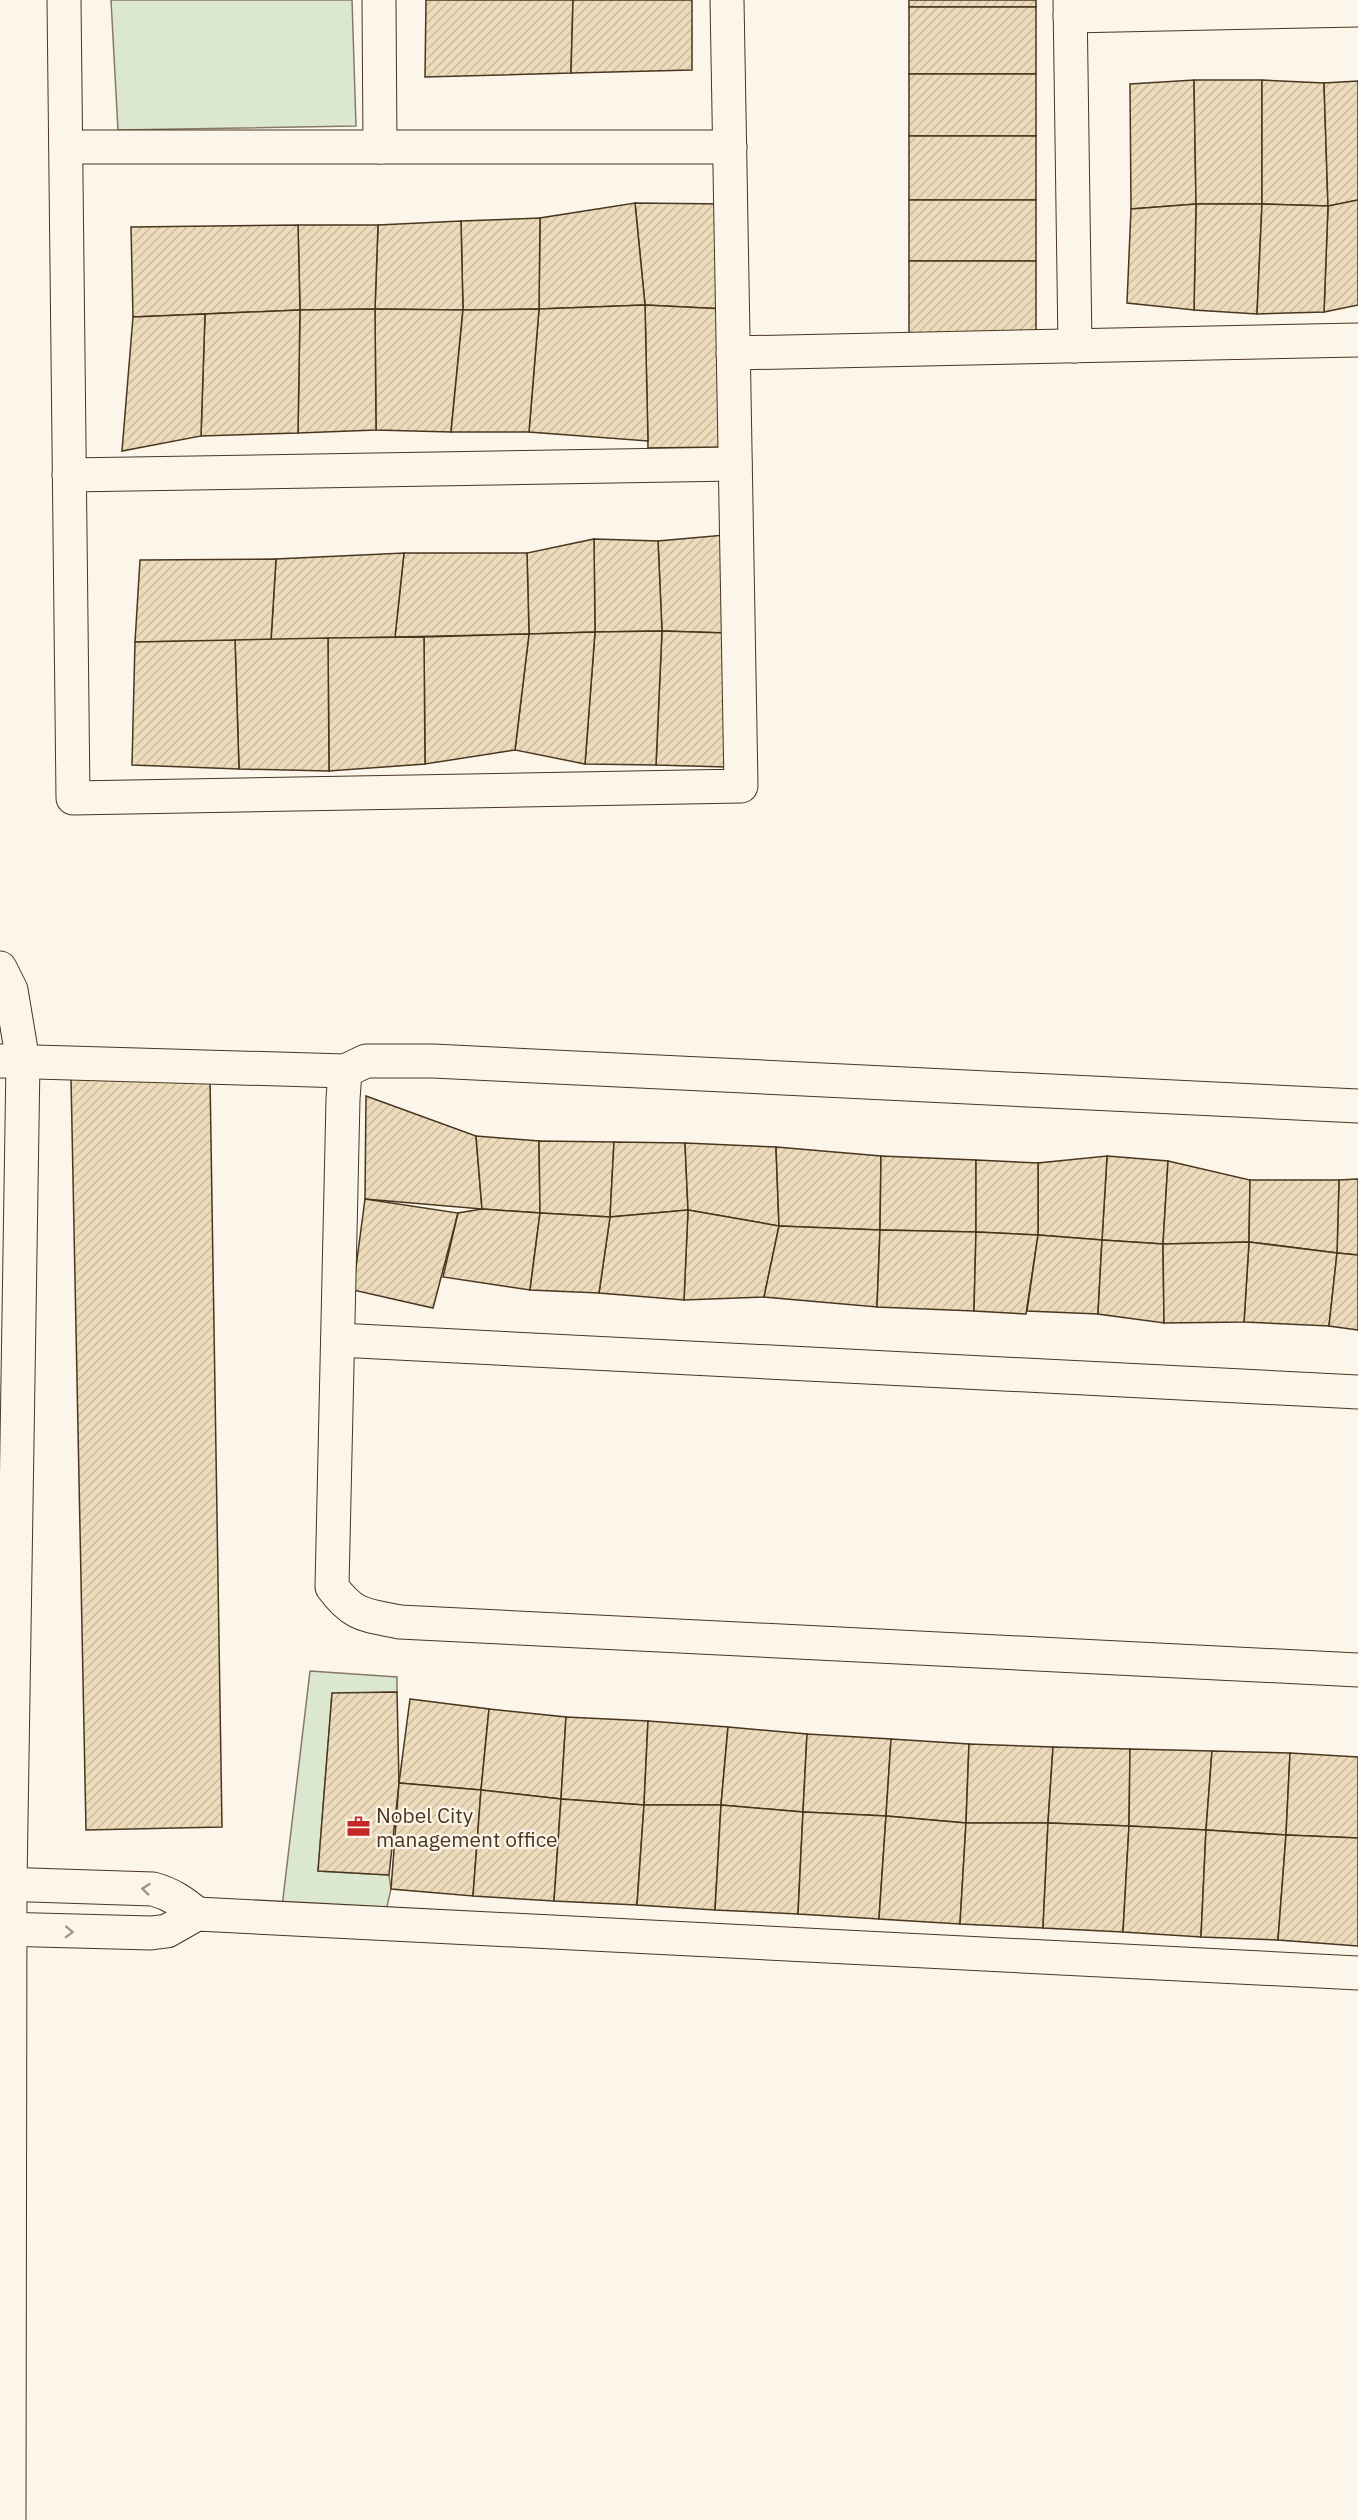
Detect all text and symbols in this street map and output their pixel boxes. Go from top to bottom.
place label: Nobel City management office [376,1801,558,1853]
office icon: Nobel City management office [345,1814,371,1840]
one-way arrow [141,1883,150,1896]
one-way arrow [64,1925,73,1938]

